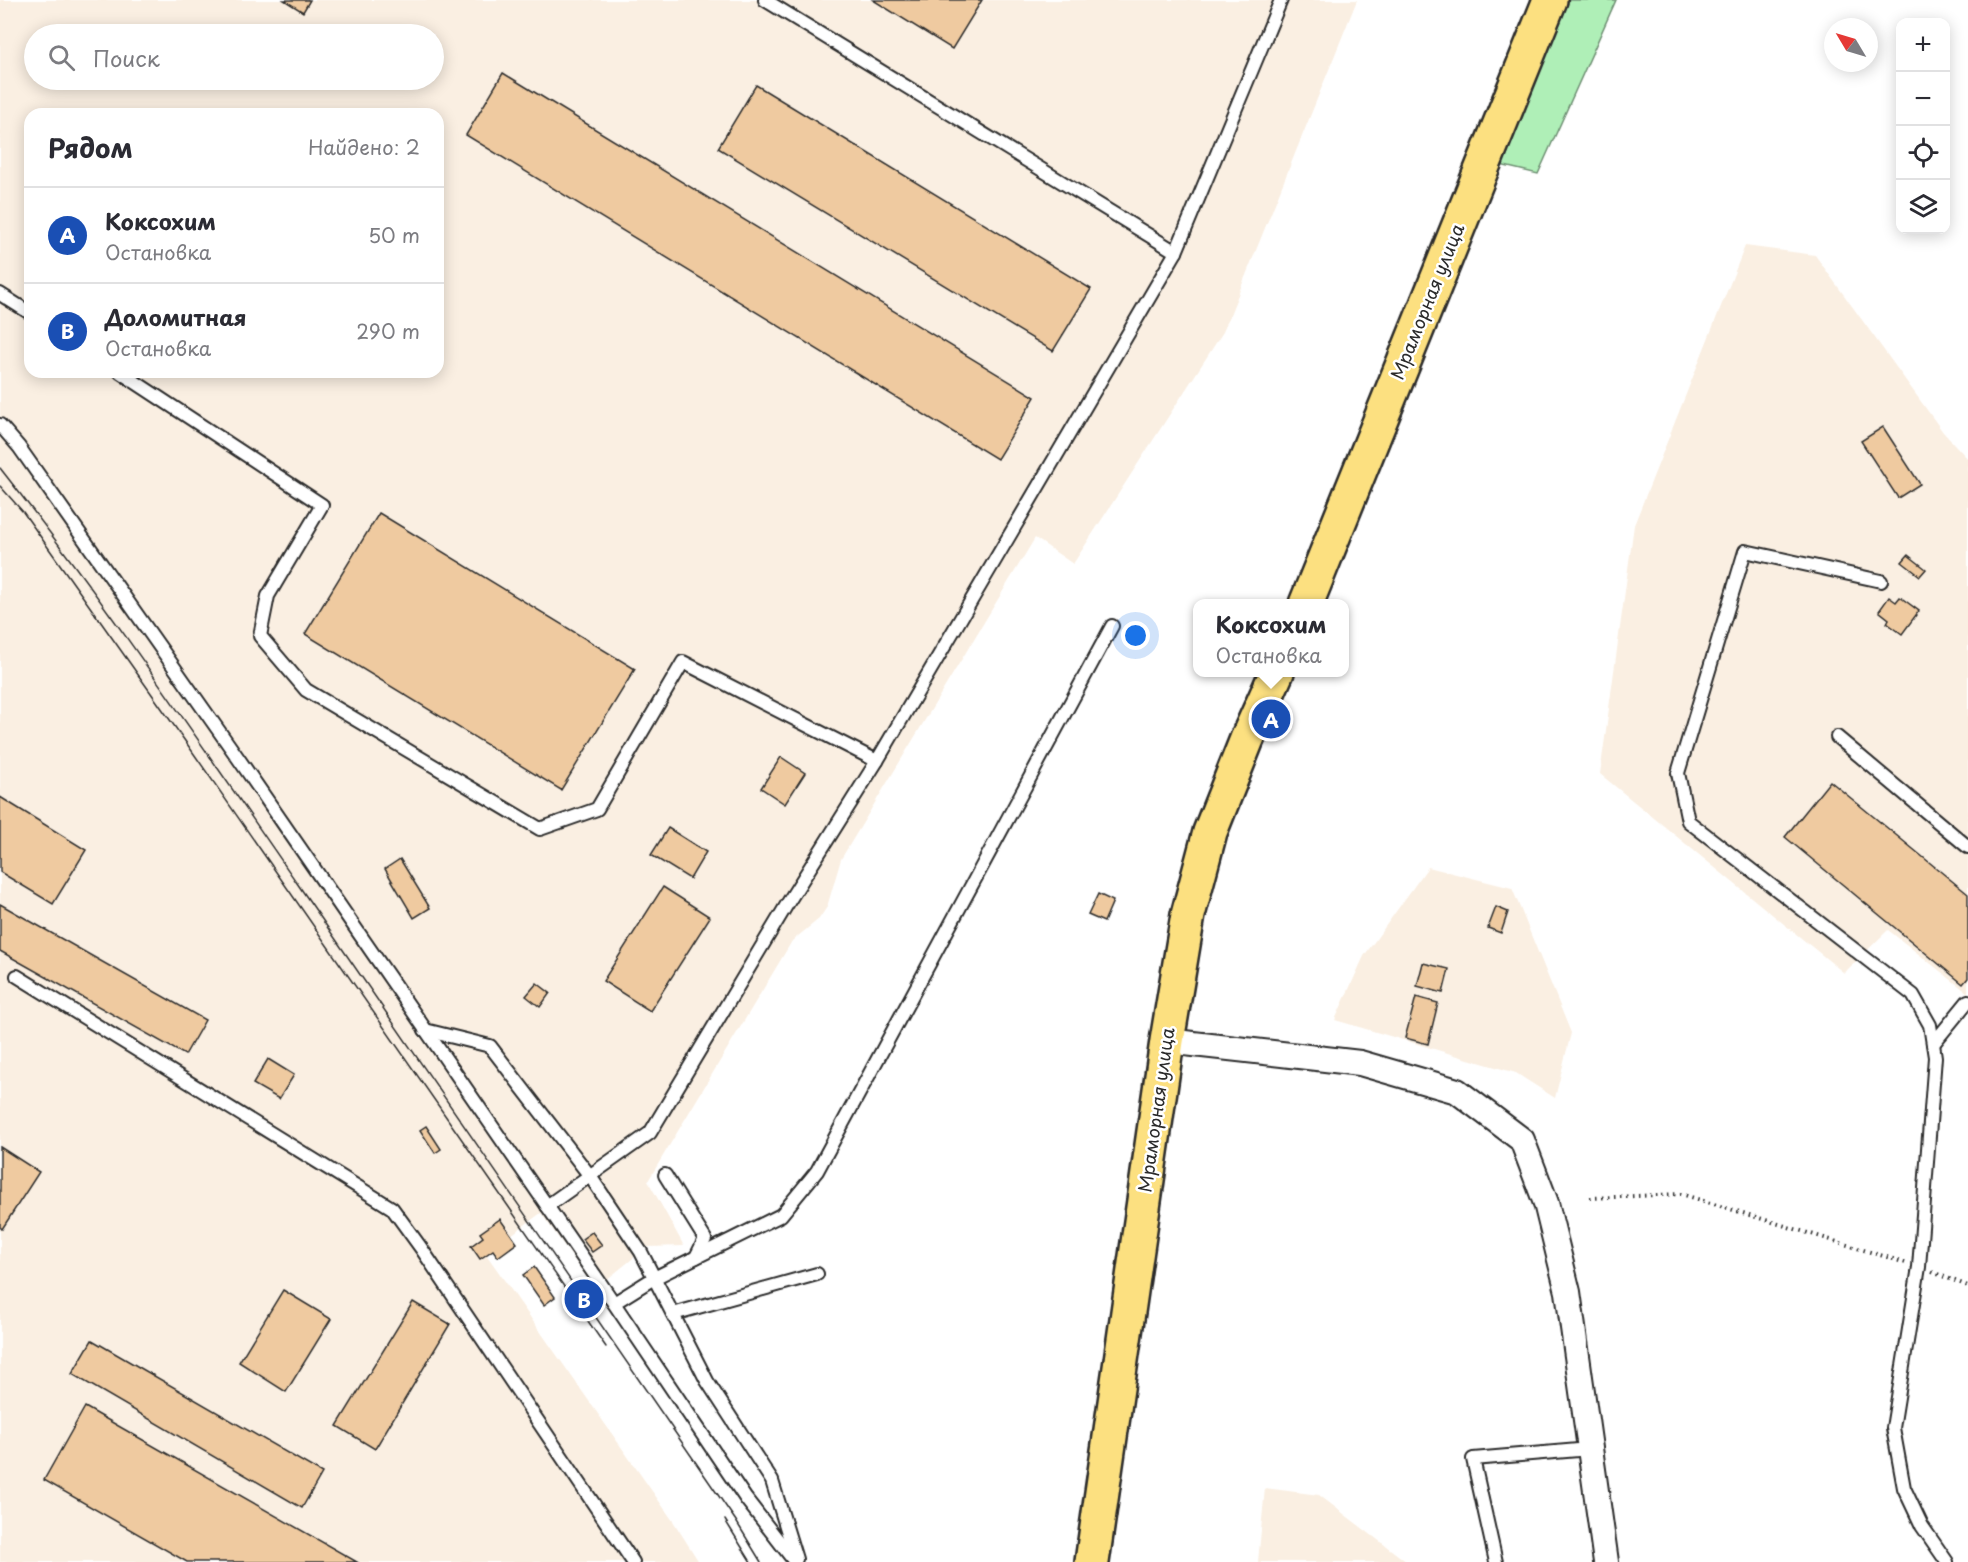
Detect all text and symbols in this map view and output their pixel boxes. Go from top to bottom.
north arrow [1824,18,1878,72]
map controls [1896,18,1950,234]
button: + [1896,18,1950,72]
search box [24,24,444,90]
icon: search [45,41,78,74]
text: Поиск [93,41,160,74]
button: − [1896,72,1950,126]
button: locate [1896,126,1950,180]
text: Рядом [48,128,133,167]
text: Найдено: 2 [308,132,420,162]
button: layers [1896,180,1950,234]
text: Коксохим [105,204,216,237]
street label: Мраморная улица [1383,219,1471,384]
text: A [60,220,75,250]
text: 50 m [368,220,420,250]
text: Остановка [105,237,211,267]
text: Доломитная [105,300,247,333]
text: B [61,316,74,346]
text: 290 m [356,316,420,346]
text: Остановка [105,333,211,363]
popup [1193,599,1349,677]
text: Коксохим [1215,607,1327,640]
your location [1121,621,1150,650]
text: Остановка [1215,640,1322,670]
pin: A [1252,696,1290,742]
street label: Мраморная улица [1131,1025,1181,1194]
pin: B [564,1276,604,1322]

